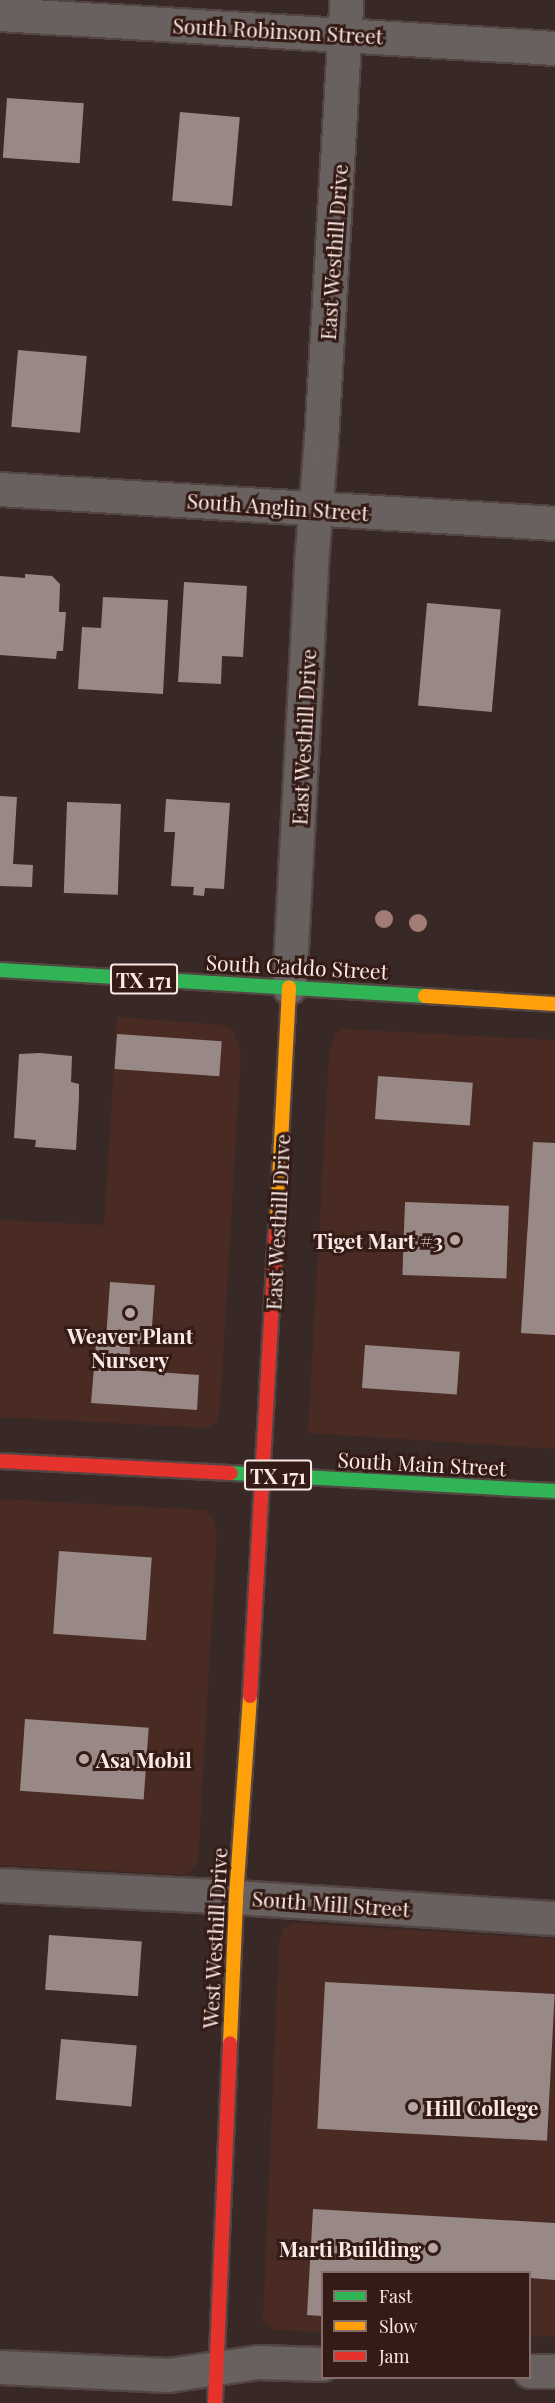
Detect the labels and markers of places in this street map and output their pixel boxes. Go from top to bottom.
place label: Tiget Mart #3 [313,1227,443,1253]
marker: Tiget Mart #3 [448,1233,462,1247]
marker: Weaver Plant Nursery [123,1306,137,1320]
place label: Weaver Plant Nursery [67,1322,193,1372]
place label: Asa Mobil [96,1746,192,1772]
marker: Asa Mobil [77,1752,91,1766]
place label: Hill College [425,2094,538,2120]
marker: Hill College [406,2100,420,2114]
place label: Marti Building [279,2235,421,2261]
marker: Marti Building [426,2241,440,2255]

